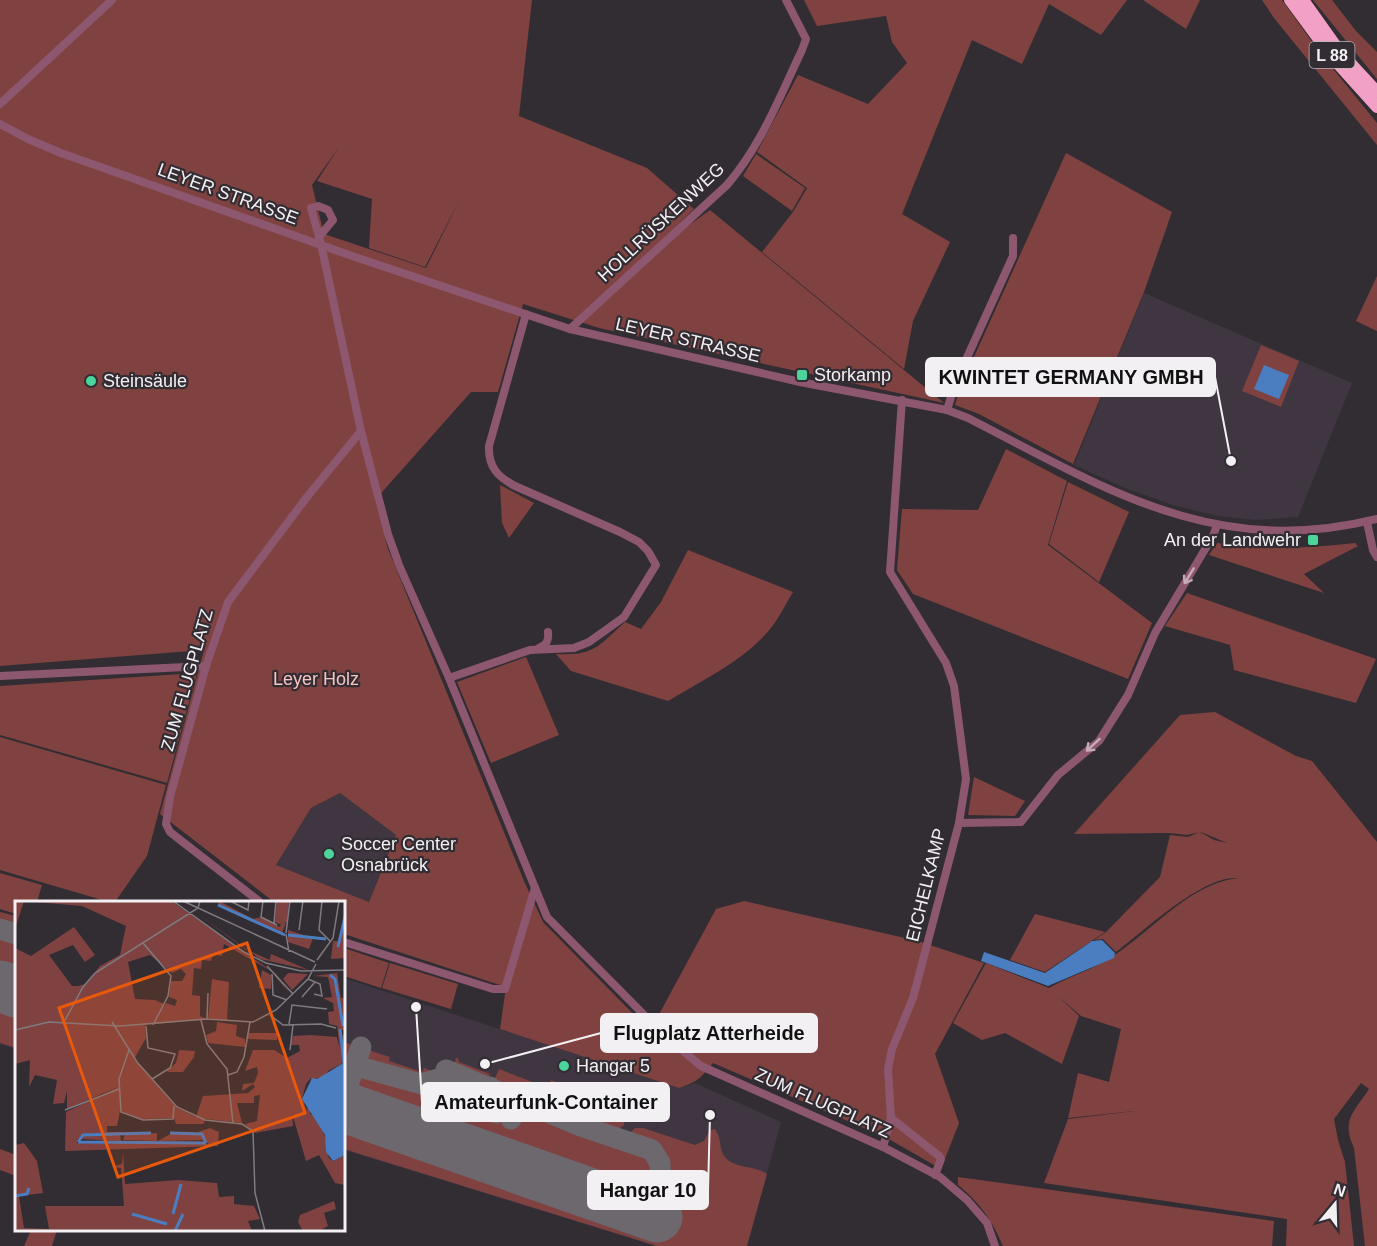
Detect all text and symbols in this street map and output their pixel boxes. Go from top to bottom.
road number: L 88 [1310,42,1354,68]
street label: HOLLRÜSKENWEG [594,158,728,286]
street label: LEYER STRASSE [155,159,301,229]
street label: LEYER STRASSE [614,314,762,366]
callout: KWINTET GERMANY GMBH [926,358,1215,396]
place label: Storkamp [814,365,891,385]
text: KWINTET GERMANY GMBH [938,366,1204,388]
marker: Storkamp [795,368,809,382]
place label: Steinsäule [103,371,187,391]
marker: Steinsäule [84,374,98,388]
place label: An der Landwehr [1164,530,1301,550]
marker: An der Landwehr [1306,533,1320,547]
one-way arrow [1183,567,1195,584]
street label: ZUM FLUGPLATZ [157,607,217,753]
park label: Leyer Holz [273,669,359,689]
one-way arrow [1086,738,1101,752]
street label: EICHELKAMP [902,826,950,944]
place label: Soccer Center Osnabrück [341,834,456,875]
marker: Soccer Center Osnabrück [322,847,336,861]
inset map [15,901,345,1231]
callout: Flugplatz Atterheide [601,1014,817,1052]
text: Flugplatz Atterheide [613,1022,805,1044]
place label: Hangar 5 [576,1056,650,1076]
marker: Hangar 5 [557,1059,571,1073]
street label: ZUM FLUGPLATZ [752,1064,894,1142]
callout: Amateurfunk-Container [422,1083,669,1121]
text: Amateurfunk-Container [434,1091,658,1113]
callout: Hangar 10 [588,1171,708,1209]
north arrow [1305,1174,1365,1234]
text: Hangar 10 [600,1179,696,1201]
text: N [1331,1180,1348,1200]

